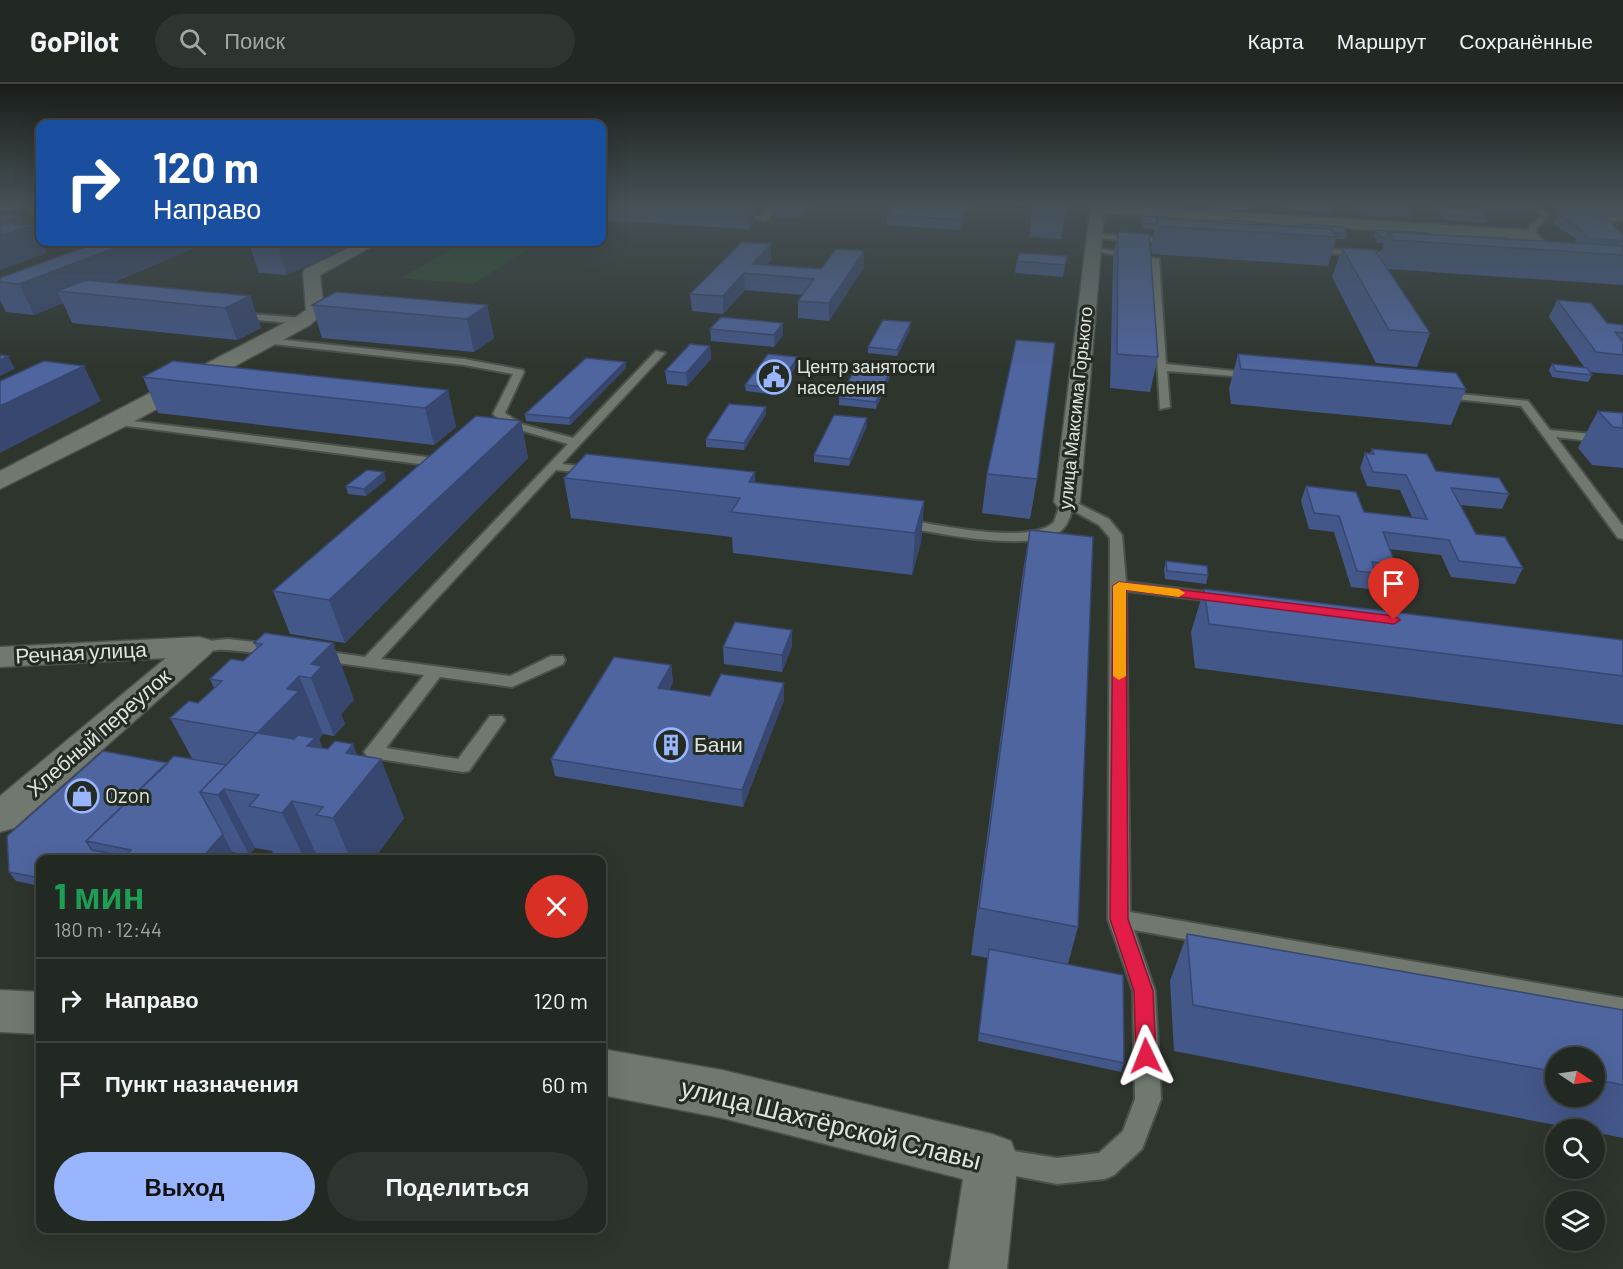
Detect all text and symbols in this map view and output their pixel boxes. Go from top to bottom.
search box [155,14,575,68]
text: GoPilot [30,24,119,58]
icon: search [176,25,209,58]
text: Поиск [224,27,285,53]
text: Карта [1248,28,1304,53]
text: Маршрут [1337,28,1426,53]
text: Сохранённые [1459,28,1593,53]
text: 120 m [153,141,259,191]
icon: right [54,144,132,222]
text: Направо [153,192,261,224]
street label: улица Максима Горького [1053,305,1097,510]
place label: Центр занятости населения [797,355,935,398]
public building icon: Центр занятости населения [756,359,792,395]
pin [1368,558,1419,620]
icon: arrive [1377,567,1410,600]
street label: Речная улица [15,636,148,667]
street label: Хлебный переулок [21,662,175,801]
building icon: Бани [653,727,689,763]
place label: Бани [694,731,743,756]
shop icon: Ozon [64,778,100,814]
place label: Ozon [105,782,150,807]
text: 1 мин [54,873,144,916]
button: close [525,875,588,938]
text: 180 m · 12:44 [54,917,162,941]
icon: right [54,984,87,1017]
text: Направо [105,986,199,1012]
text: 120 m [533,987,588,1013]
position arrow [1114,1024,1178,1088]
north arrow [1545,1047,1605,1107]
map controls [1545,1047,1605,1251]
icon: arrive [54,1068,87,1101]
text: Пункт назначения [105,1070,299,1096]
street label: улица Шахтёрской Славы [678,1070,985,1175]
text: 60 m [542,1071,588,1097]
button: search [1545,1119,1605,1179]
button: Выход [54,1152,315,1221]
button: Поделиться [327,1152,588,1221]
button: layers [1545,1191,1605,1251]

